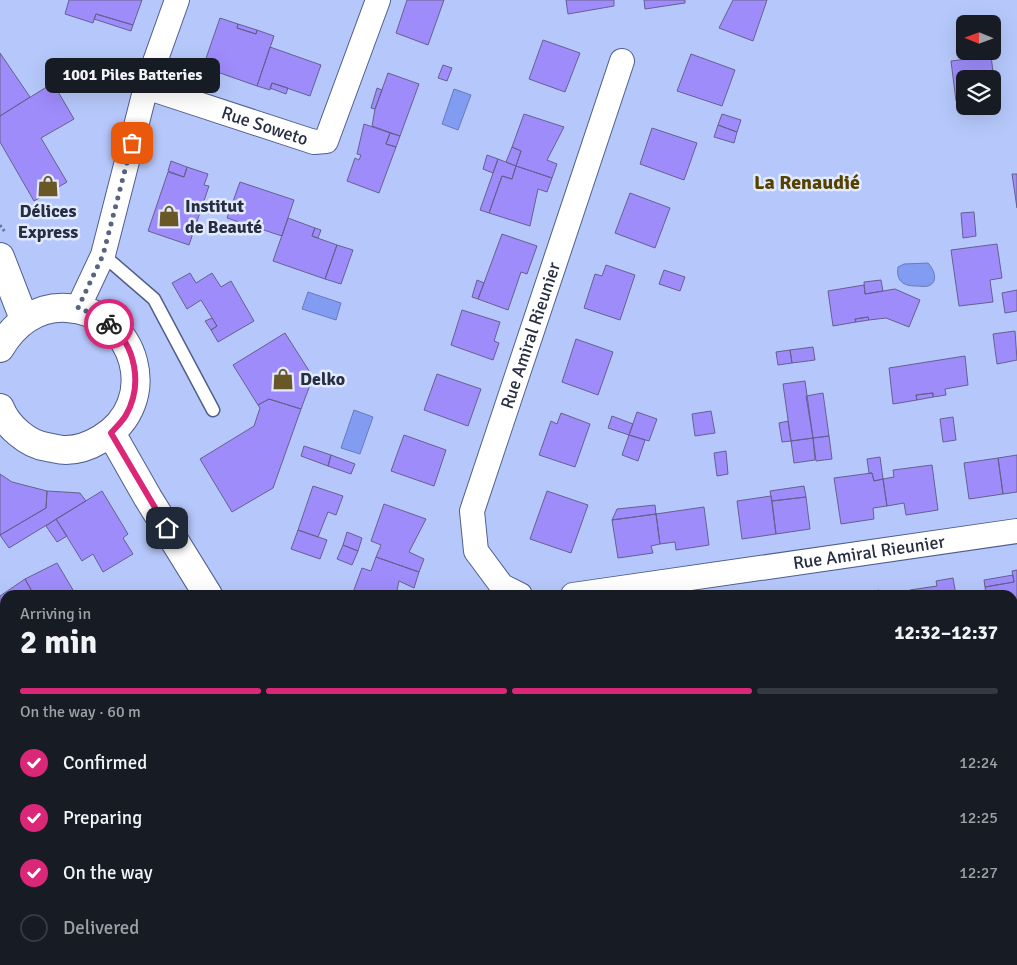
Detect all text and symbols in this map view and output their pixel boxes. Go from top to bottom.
north arrow [956,15,1001,60]
map controls [956,15,1001,115]
callout: 1001 Piles Batteries [44,58,220,93]
text: 1001 Piles Batteries [63,65,202,85]
button: layers [956,70,1001,115]
street label: Rue Soweto [219,101,311,150]
pin [111,122,153,164]
icon: bag [118,129,146,157]
district label: La Renaudié [754,170,860,195]
shop icon: Délices Express [35,173,61,199]
place label: Institut de Beauté [185,195,262,238]
place label: Délices Express [18,200,78,243]
shop icon: Institut de Beauté [156,203,182,229]
street label: Rue Amiral Rieunier [496,259,565,412]
courier [84,299,134,349]
icon: bike [95,310,123,338]
shop icon: Delko [270,366,296,392]
place label: Delko [300,368,345,390]
pin [146,507,188,549]
icon: home [153,514,181,542]
street label: Rue Amiral Rieunier [791,530,947,574]
text: Arriving in [20,604,91,624]
text: 12:32–12:37 [894,621,998,645]
text: 2 min [20,623,97,662]
text: On the way · 60 m [20,702,141,722]
icon: check [20,749,48,777]
text: Confirmed [63,751,147,775]
text: 12:24 [959,753,998,773]
icon: check [20,804,48,832]
text: Preparing [63,806,142,830]
text: 12:25 [959,808,998,828]
icon: check [20,859,48,887]
text: On the way [63,861,153,885]
text: 12:27 [959,863,998,883]
text: Delivered [63,916,139,940]

